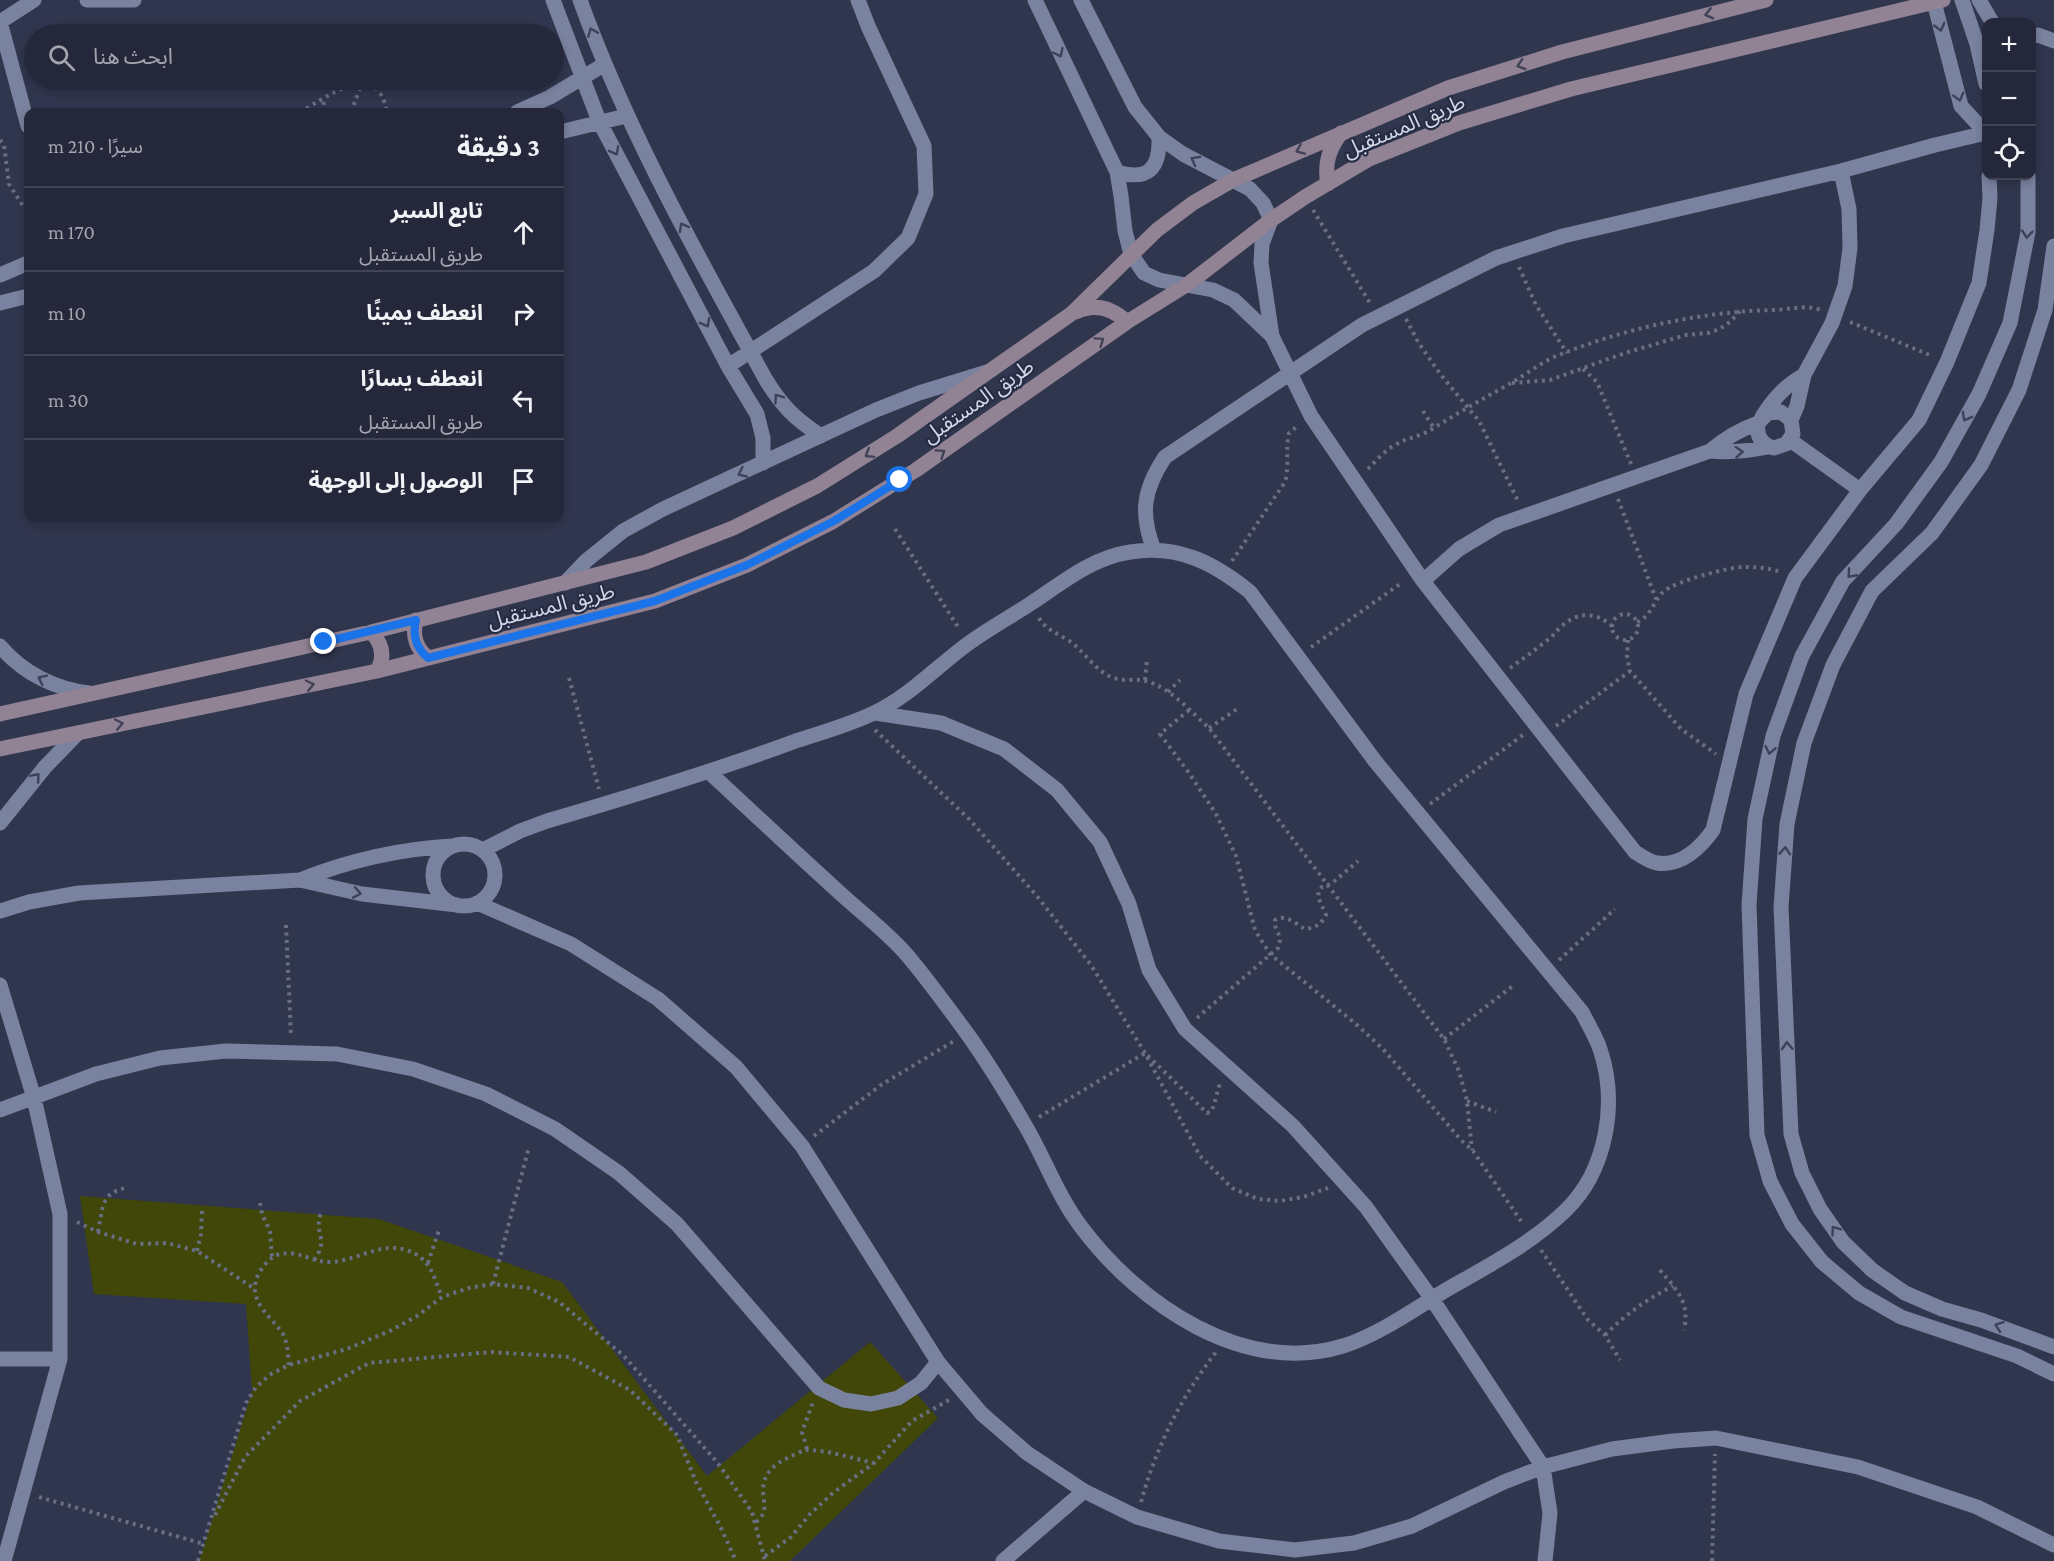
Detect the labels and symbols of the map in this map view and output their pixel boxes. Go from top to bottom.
one-way arrow [1705,7,1715,20]
one-way arrow [1933,22,1946,32]
one-way arrow [587,27,599,38]
one-way arrow [1052,47,1064,58]
one-way arrow [1516,58,1527,70]
street label: طريق المستقبل [1339,89,1469,163]
one-way arrow [1952,91,1964,102]
one-way arrow [1296,143,1307,155]
one-way arrow [608,144,619,155]
one-way arrow [1190,156,1201,167]
one-way arrow [679,223,690,234]
one-way arrow [2021,229,2034,238]
one-way arrow [699,317,710,328]
one-way arrow [1094,337,1105,348]
street label: طريق المستقبل [918,354,1039,449]
one-way arrow [774,393,785,404]
one-way arrow [1962,411,1973,422]
one-way arrow [865,446,875,458]
one-way arrow [1734,446,1744,459]
one-way arrow [934,449,945,460]
one-way arrow [737,465,748,477]
route start [886,466,912,492]
one-way arrow [1847,566,1858,577]
street label: طريق المستقبل [485,579,617,634]
route end [310,628,336,654]
one-way arrow [37,674,48,686]
one-way arrow [305,679,315,692]
one-way arrow [114,718,124,731]
one-way arrow [1764,744,1777,754]
one-way arrow [29,773,40,784]
one-way arrow [1778,846,1791,855]
one-way arrow [352,886,362,899]
one-way arrow [1781,1041,1794,1050]
one-way arrow [1831,1225,1842,1236]
one-way arrow [1994,1321,2005,1334]

